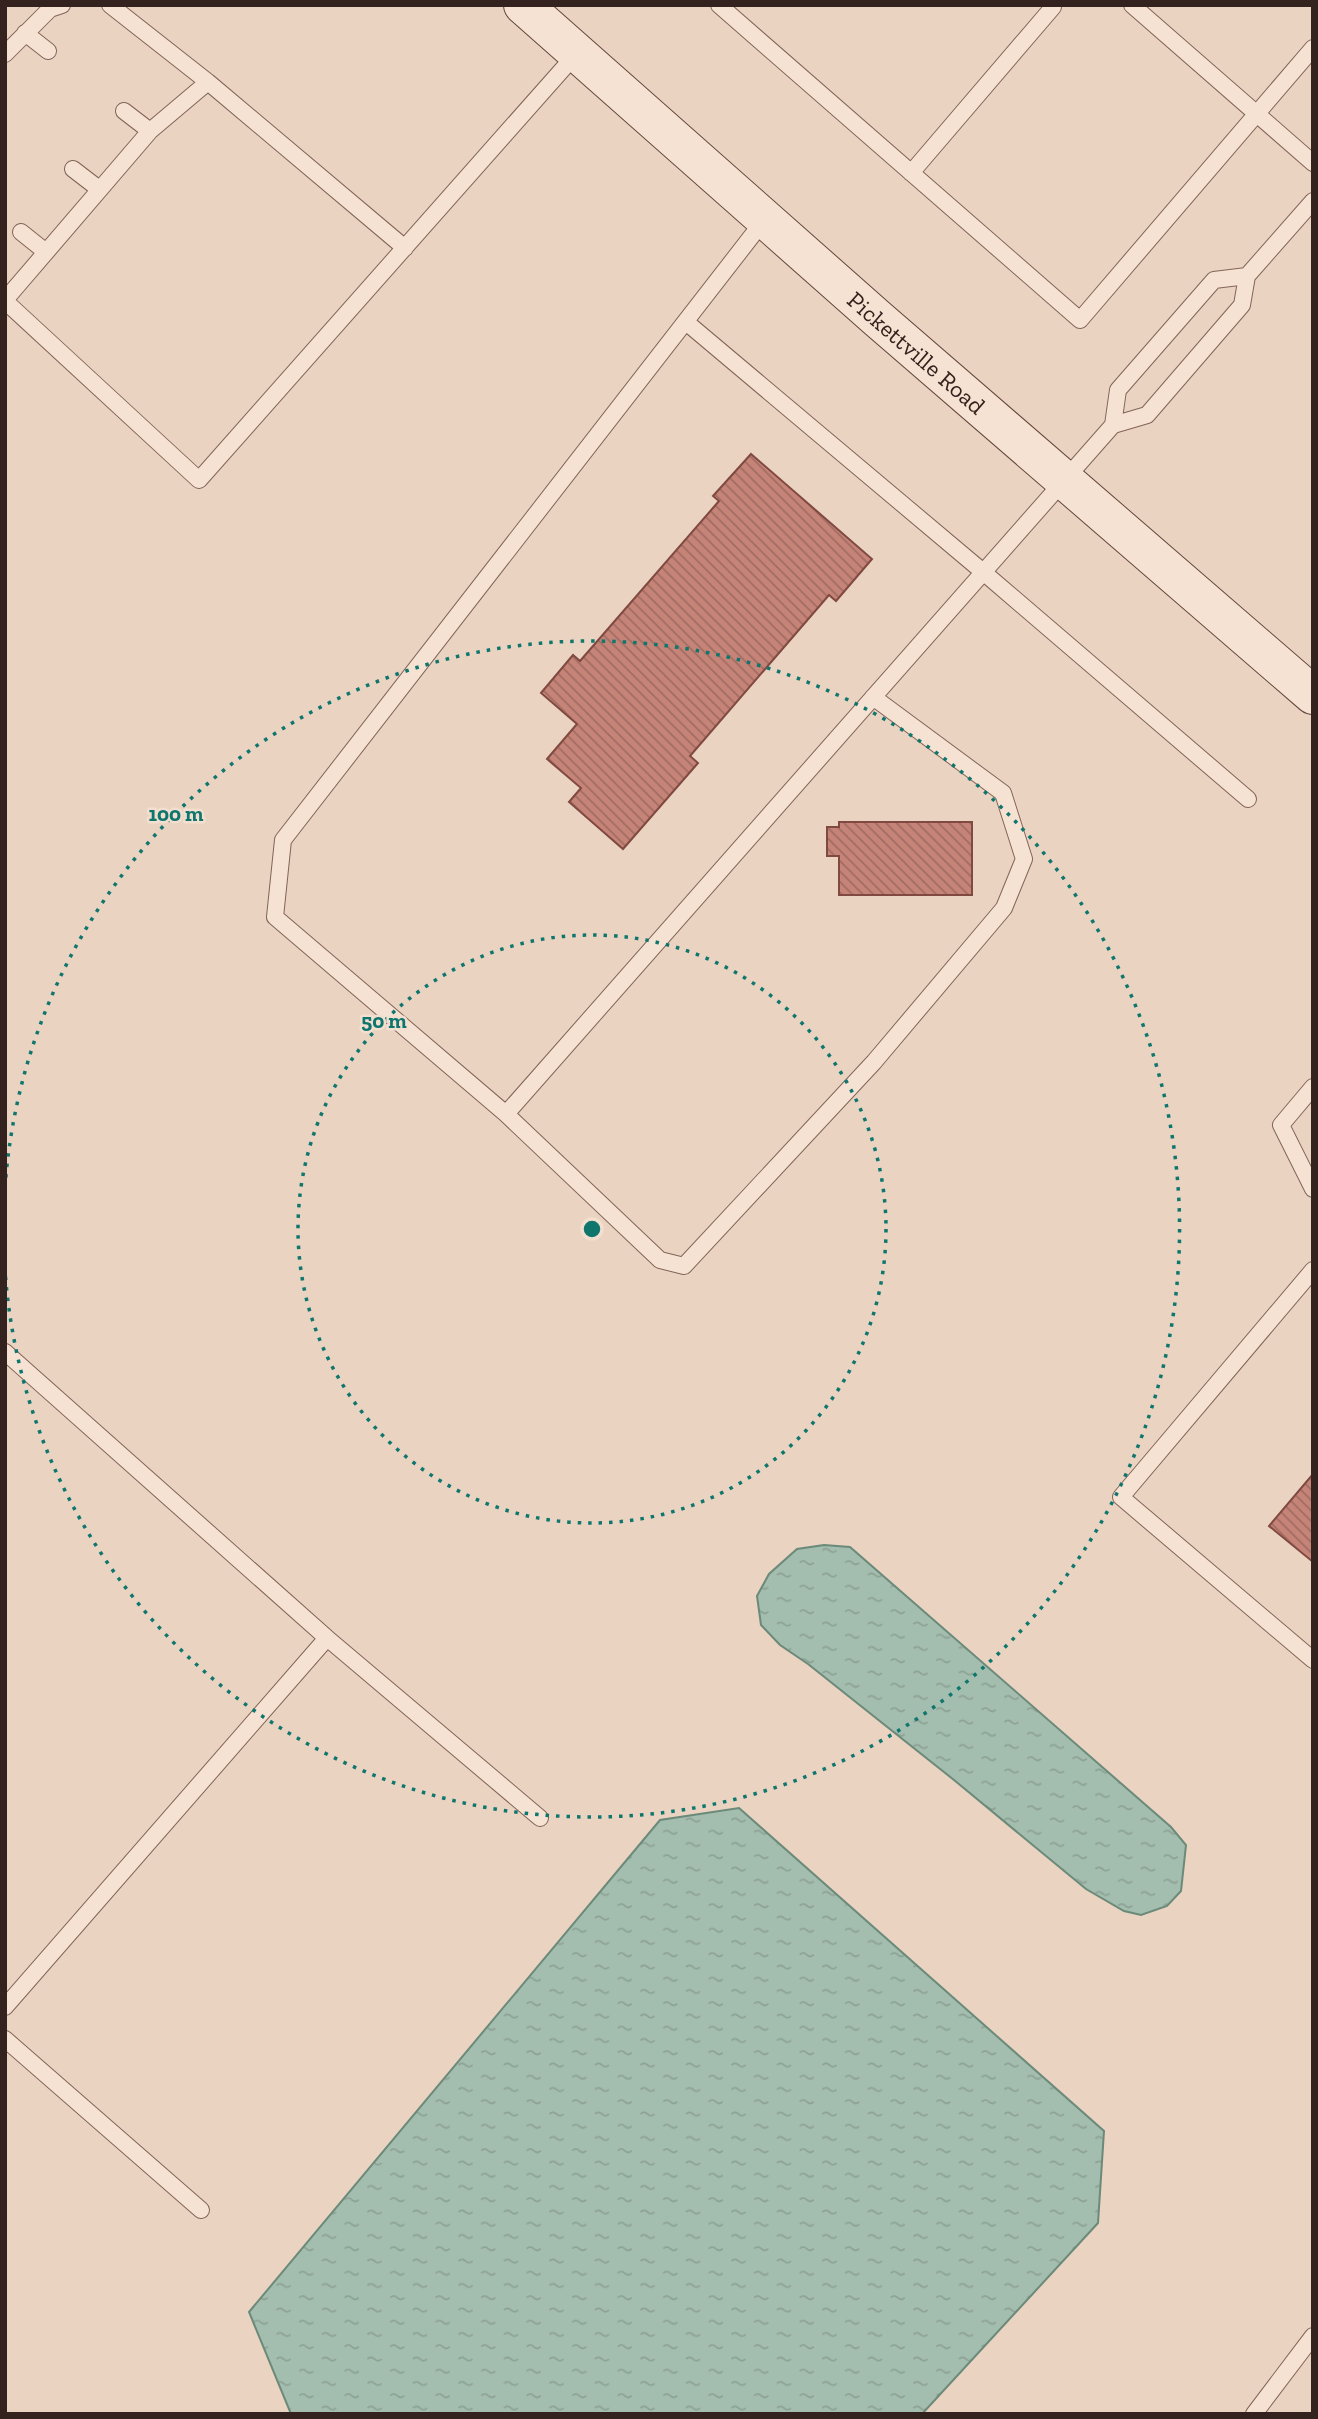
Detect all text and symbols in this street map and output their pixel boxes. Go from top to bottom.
street label: Pickettville Road [842,285,992,420]
text: 100 m [149,801,204,826]
text: 50 m [361,1008,407,1033]
centre of rings [580,1217,604,1241]

